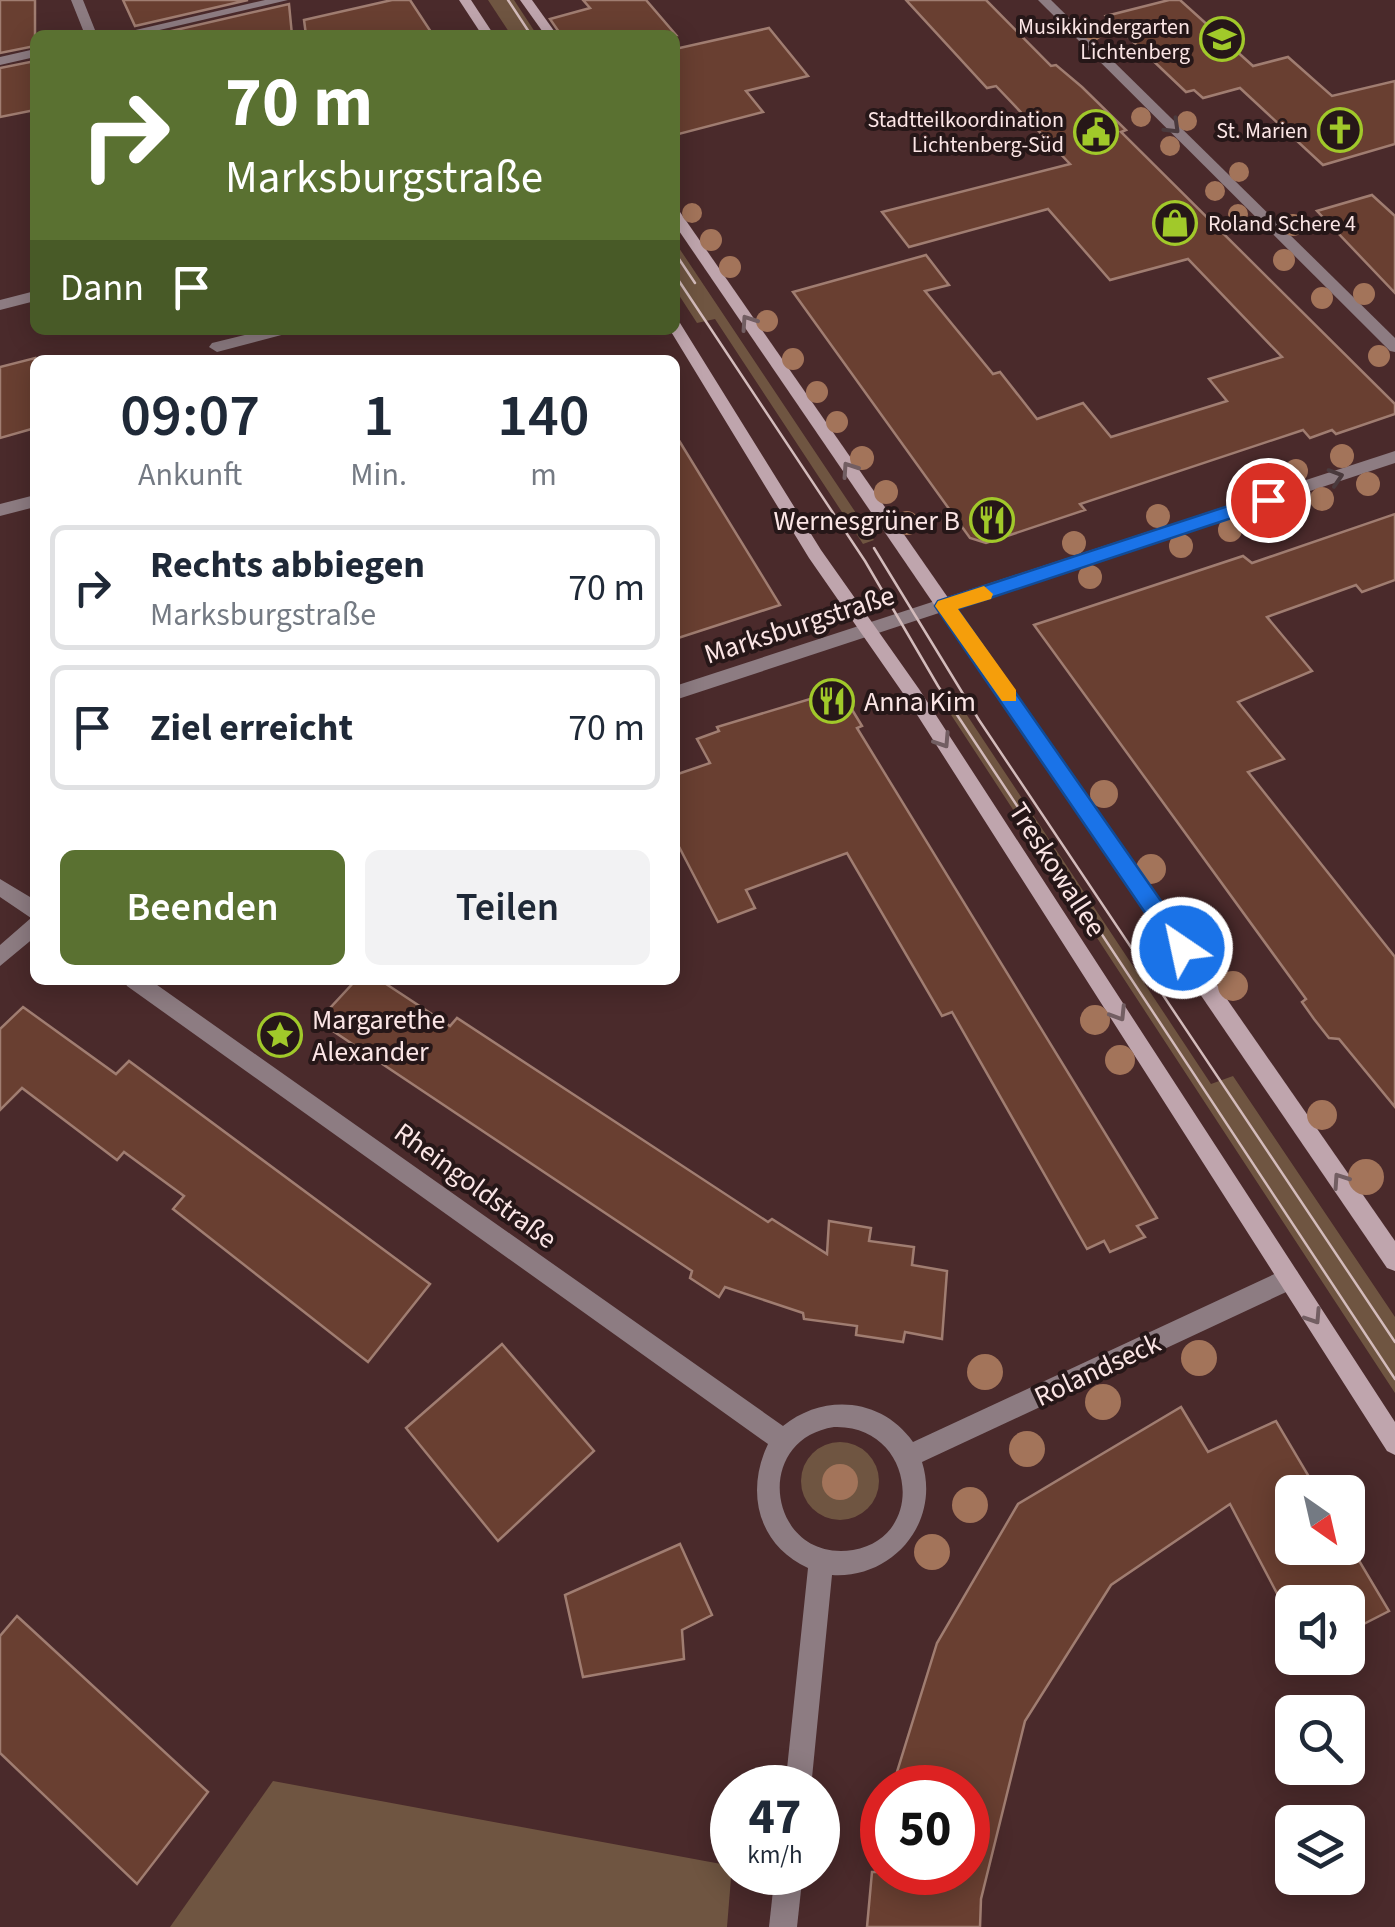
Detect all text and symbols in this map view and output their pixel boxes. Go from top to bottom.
place label: Musikkindergarten Lichtenberg [1018,11,1190,68]
school or university icon: Musikkindergarten Lichtenberg [1199,16,1245,62]
text: 70 m [225,53,373,153]
icon: right [60,70,190,200]
place label: Stadtteilkoordination Lichtenberg-Süd [867,104,1064,161]
church icon: St. Marien [1317,107,1363,153]
public building icon: Stadtteilkoordination Lichtenberg-Süd [1073,109,1119,155]
one-way arrow [1161,115,1179,133]
place label: St. Marien [1216,115,1308,147]
text: Marksburgstraße [225,146,543,210]
shop icon: Roland Schere 4 [1152,200,1198,246]
place label: Roland Schere 4 [1208,208,1356,240]
icon: arrive [164,260,219,315]
text: Dann [60,261,144,315]
one-way arrow [742,314,760,333]
text: 09:07 [120,374,260,459]
text: 1 [363,374,394,459]
text: 140 [497,374,590,459]
text: Ankunft [138,452,242,498]
text: Min. [350,452,407,498]
text: m [530,452,557,498]
pin [1226,458,1311,543]
one-way arrow [843,461,861,480]
one-way arrow [1327,468,1344,488]
icon: arrive [1241,473,1296,528]
restaurant icon: Wernesgrüner B [969,497,1015,543]
place label: Wernesgrüner B [773,501,960,541]
text: Rechts abbiegen [150,538,425,592]
icon: right [65,560,120,615]
text: 70 m [568,561,645,615]
street label: Marksburgstraße [699,575,900,675]
text: Marksburgstraße [150,592,376,638]
restaurant icon: Anna Kim [809,678,855,724]
place label: Anna Kim [864,682,976,722]
icon: arrive [65,700,120,755]
text: Ziel erreicht [150,701,353,755]
text: 70 m [568,701,645,755]
one-way arrow [931,730,950,748]
street label: Treskowallee [999,794,1116,945]
button: Beenden [60,850,345,965]
button: Teilen [365,850,650,965]
position arrow [1130,896,1234,1000]
place label: Margarethe Alexander [312,1000,445,1072]
one-way arrow [1107,1003,1126,1021]
place icon: Margarethe Alexander [257,1012,303,1058]
street label: Rheingoldstraße [386,1113,565,1259]
one-way arrow [1334,1172,1352,1191]
one-way arrow [1301,1306,1320,1324]
street label: Rolandseck [1028,1323,1167,1417]
north arrow [1275,1475,1365,1565]
map controls [1275,1475,1365,1895]
button: sound [1275,1585,1365,1675]
button: search [1275,1695,1365,1785]
speed limit sign: 50 [860,1765,990,1895]
text: 47 [749,1782,801,1853]
button: layers [1275,1805,1365,1895]
text: km/h [747,1837,803,1873]

